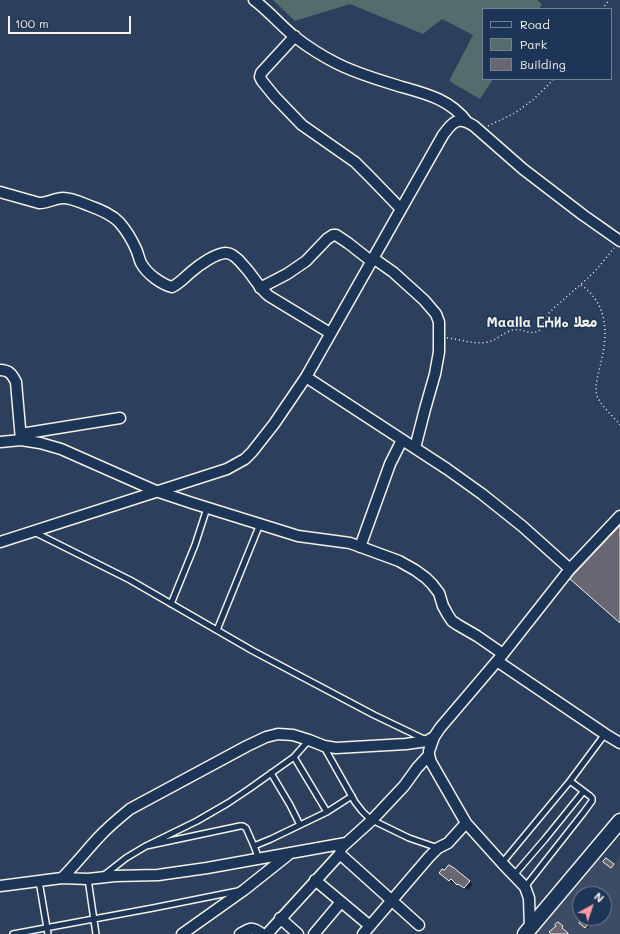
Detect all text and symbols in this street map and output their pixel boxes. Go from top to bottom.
scale bar [10,8,133,34]
legend [482,8,612,80]
text: 100 m [15,15,49,31]
text: Road [520,16,550,32]
text: Park [520,36,547,52]
text: Building [520,56,566,72]
district label: Maalla ⵎⵄⵍⴰ معلا [487,315,597,331]
north arrow [572,886,612,926]
text: N [591,889,607,906]

